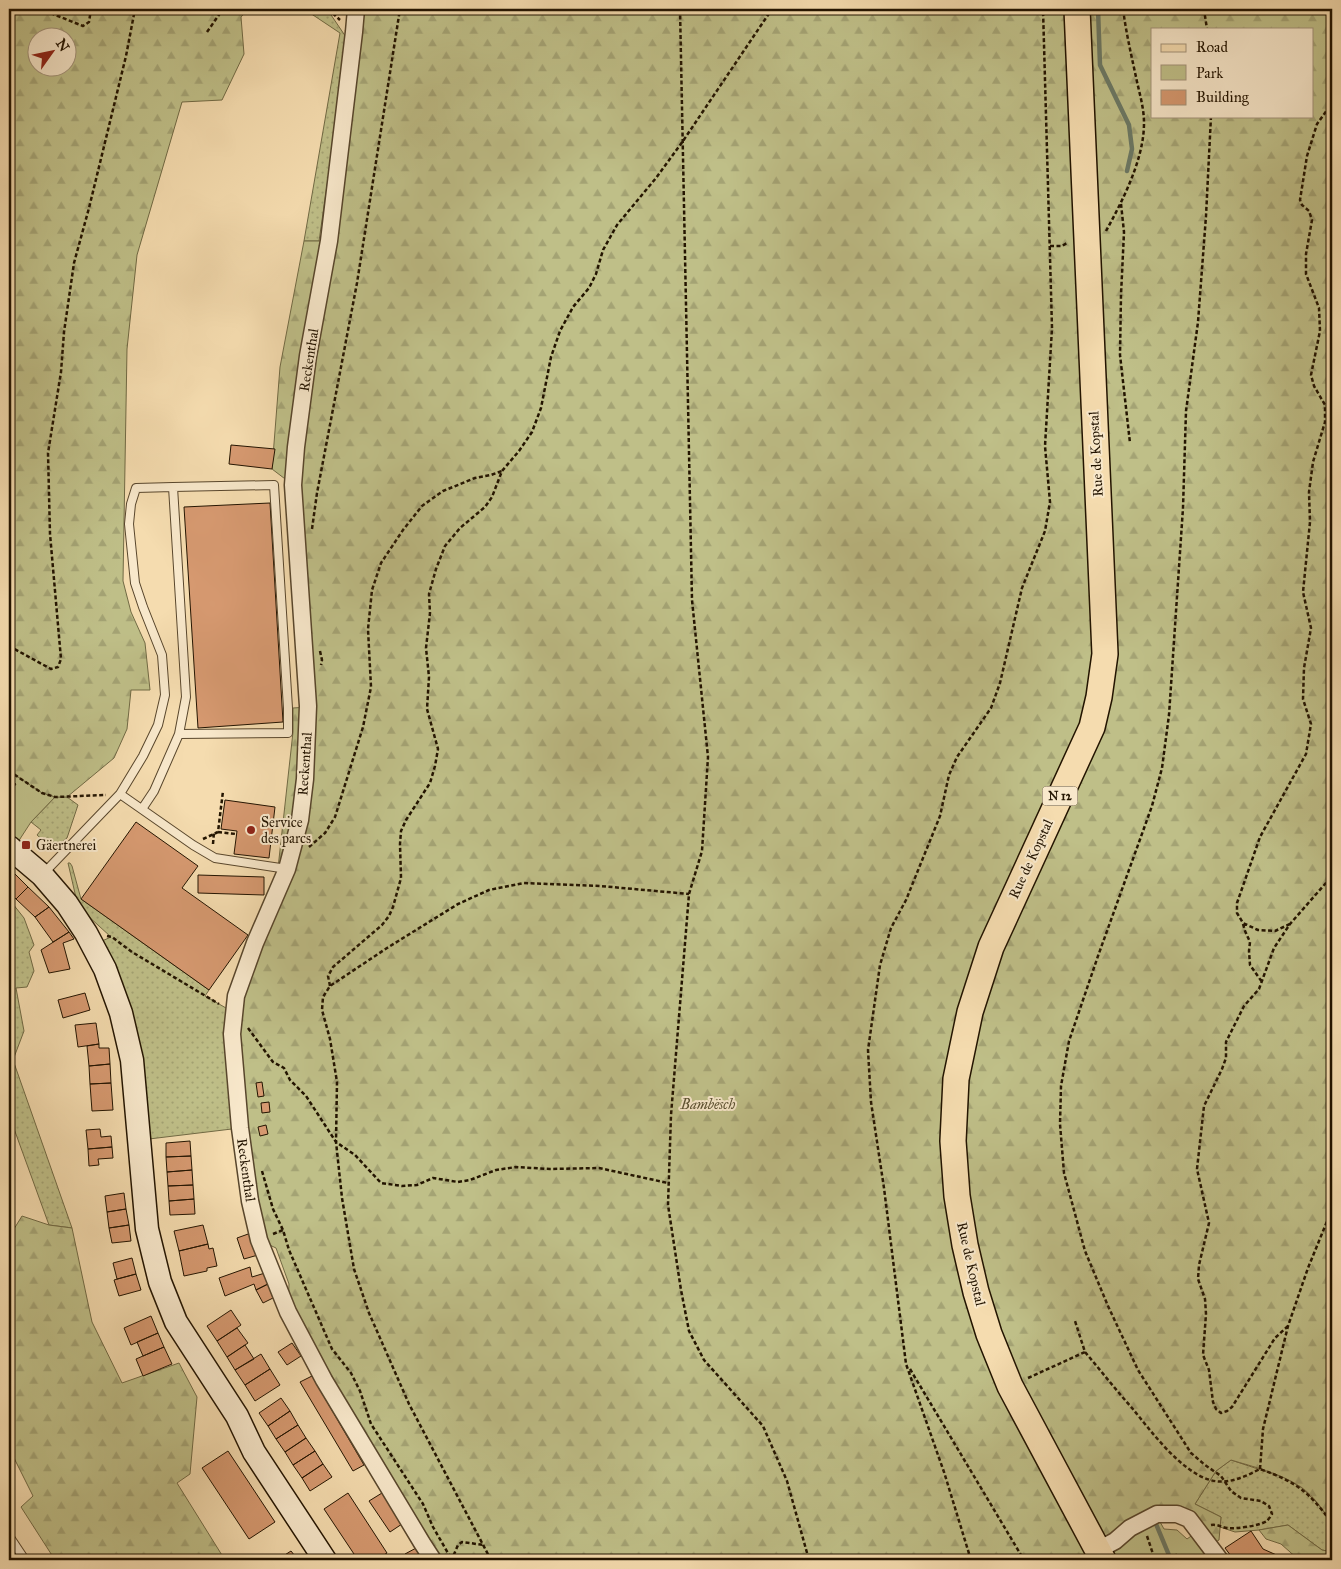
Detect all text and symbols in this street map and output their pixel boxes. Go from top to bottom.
north arrow [28,28,78,78]
legend [1151,28,1314,118]
text: N [52,36,73,55]
text: Road [1196,38,1228,56]
text: Park [1196,64,1223,82]
text: Building [1196,88,1250,106]
street label: Reckenthal [296,327,322,393]
street label: Rue de Kopstal [1085,411,1107,497]
street label: Reckenthal [294,731,316,796]
road number: N 12 [1042,786,1078,806]
place label: Service des parcs [261,814,311,847]
street label: Rue de Kopstal [1005,816,1057,901]
marker: Service des parcs [245,824,257,836]
place label: Gäertnerei [36,837,97,854]
marker: Gäertnerei [20,839,32,851]
park label: Bambësch [680,1096,735,1113]
street label: Reckenthal [233,1137,259,1203]
street label: Rue de Kopstal [953,1220,989,1308]

